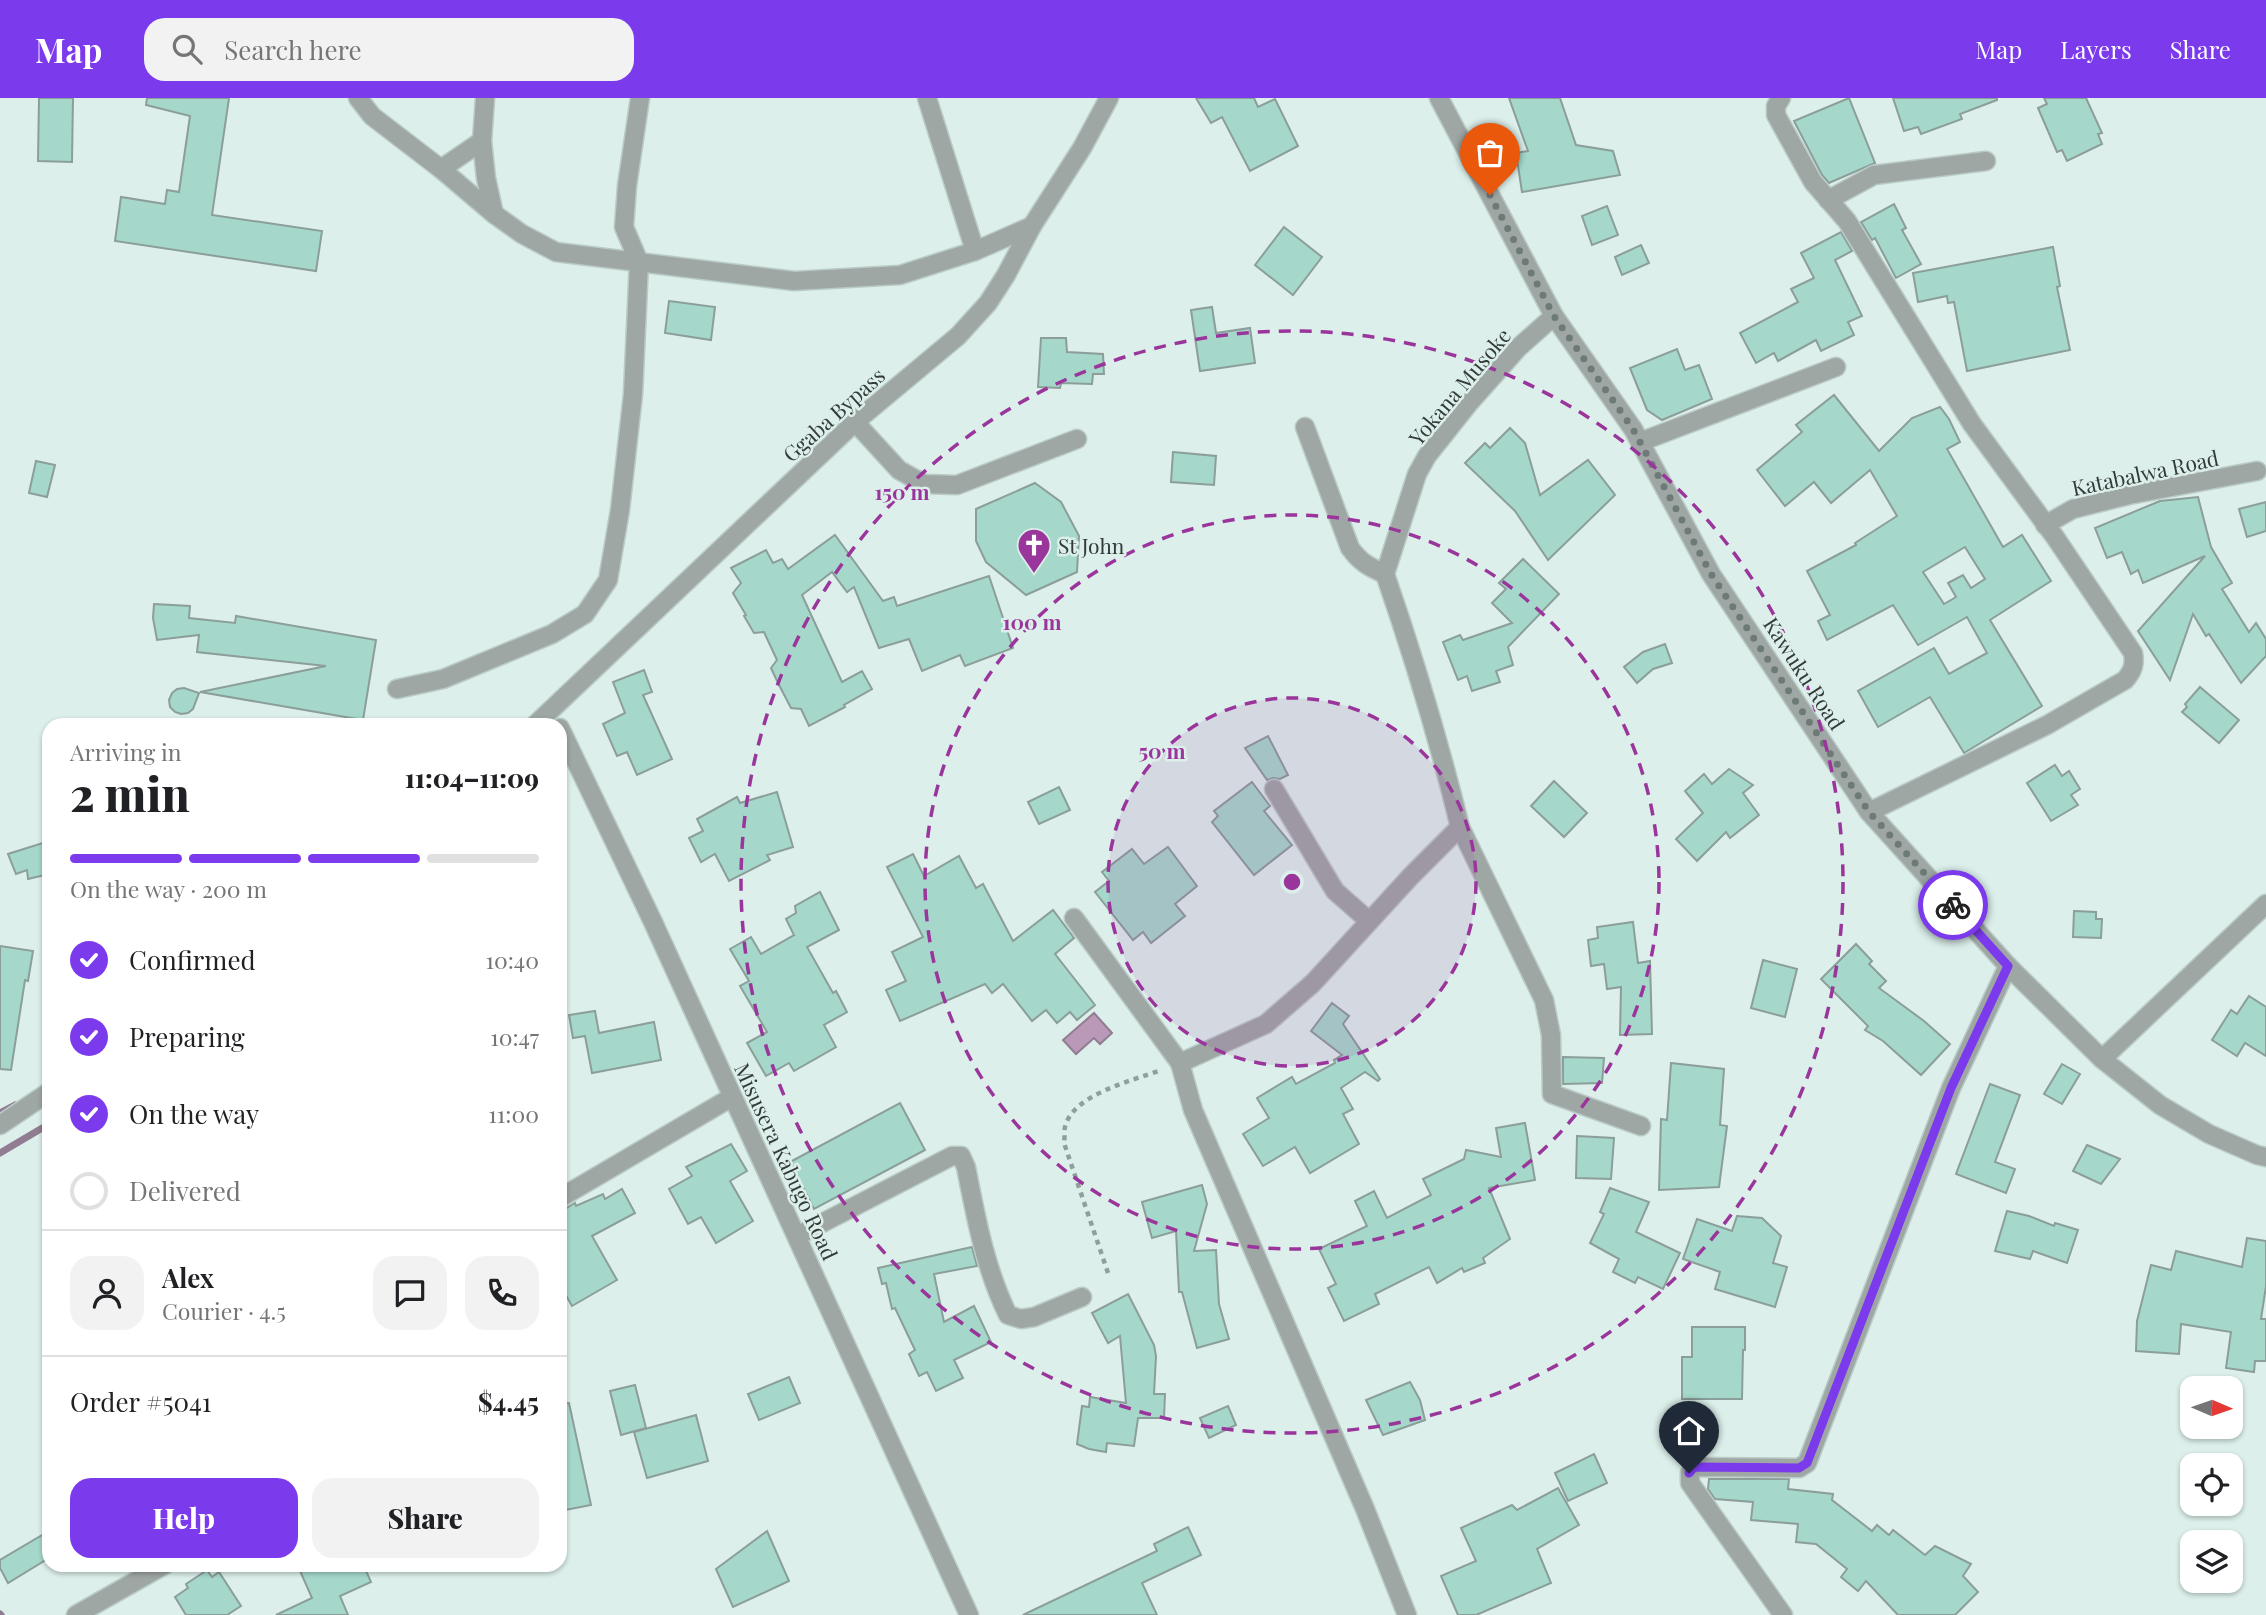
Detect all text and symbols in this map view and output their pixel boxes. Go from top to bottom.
search box [144,18,634,81]
text: Map [35,27,102,71]
icon: search [168,30,206,68]
text: Search here [224,32,362,67]
text: Map [1976,33,2022,65]
text: Layers [2060,33,2132,65]
text: Share [2170,33,2231,65]
pin [1460,123,1520,195]
icon: bag [1471,134,1509,172]
street label: Yokana Musoke [1401,322,1516,451]
street label: Ggaba Bypass [776,361,890,467]
street label: Katabalwa Road [2069,443,2221,501]
text: 150 m [875,477,929,505]
church icon: St John [1015,526,1053,575]
place label: St John [1058,531,1125,559]
text: 100 m [1002,607,1062,635]
street label: Kawuku Road [1758,611,1852,735]
text: Arriving in [70,736,182,767]
text: 50 m [1138,736,1186,764]
text: 11:04–11:09 [405,760,539,795]
text: 2 min [70,762,190,824]
centre of rings [1280,870,1304,894]
courier [1918,870,1988,940]
text: On the way · 200 m [70,873,267,904]
icon: bike [1934,886,1972,924]
icon: check [70,941,108,979]
text: Confirmed [129,942,256,977]
text: 10:40 [485,944,539,975]
icon: check [70,1018,108,1056]
text: Preparing [129,1019,245,1054]
text: 10:47 [490,1021,539,1052]
street label: Misusera Kabugo Road [729,1058,845,1264]
icon: check [70,1095,108,1133]
text: On the way [129,1096,259,1131]
text: 11:00 [488,1098,539,1129]
text: Delivered [129,1173,241,1208]
button: person [70,1256,144,1330]
button: chat [373,1256,447,1330]
button: phone [465,1256,539,1330]
text: Alex [162,1260,214,1295]
text: Courier · 4.5 [162,1295,286,1326]
north arrow [2180,1376,2244,1438]
map controls [2180,1376,2243,1593]
text: Order #5041 [70,1384,212,1419]
text: $4.45 [478,1384,539,1419]
pin [1659,1401,1719,1473]
icon: home [1670,1412,1708,1450]
button: locate [2180,1453,2243,1516]
button: Help [70,1478,298,1558]
button: Share [312,1478,539,1558]
button: layers [2180,1530,2243,1593]

